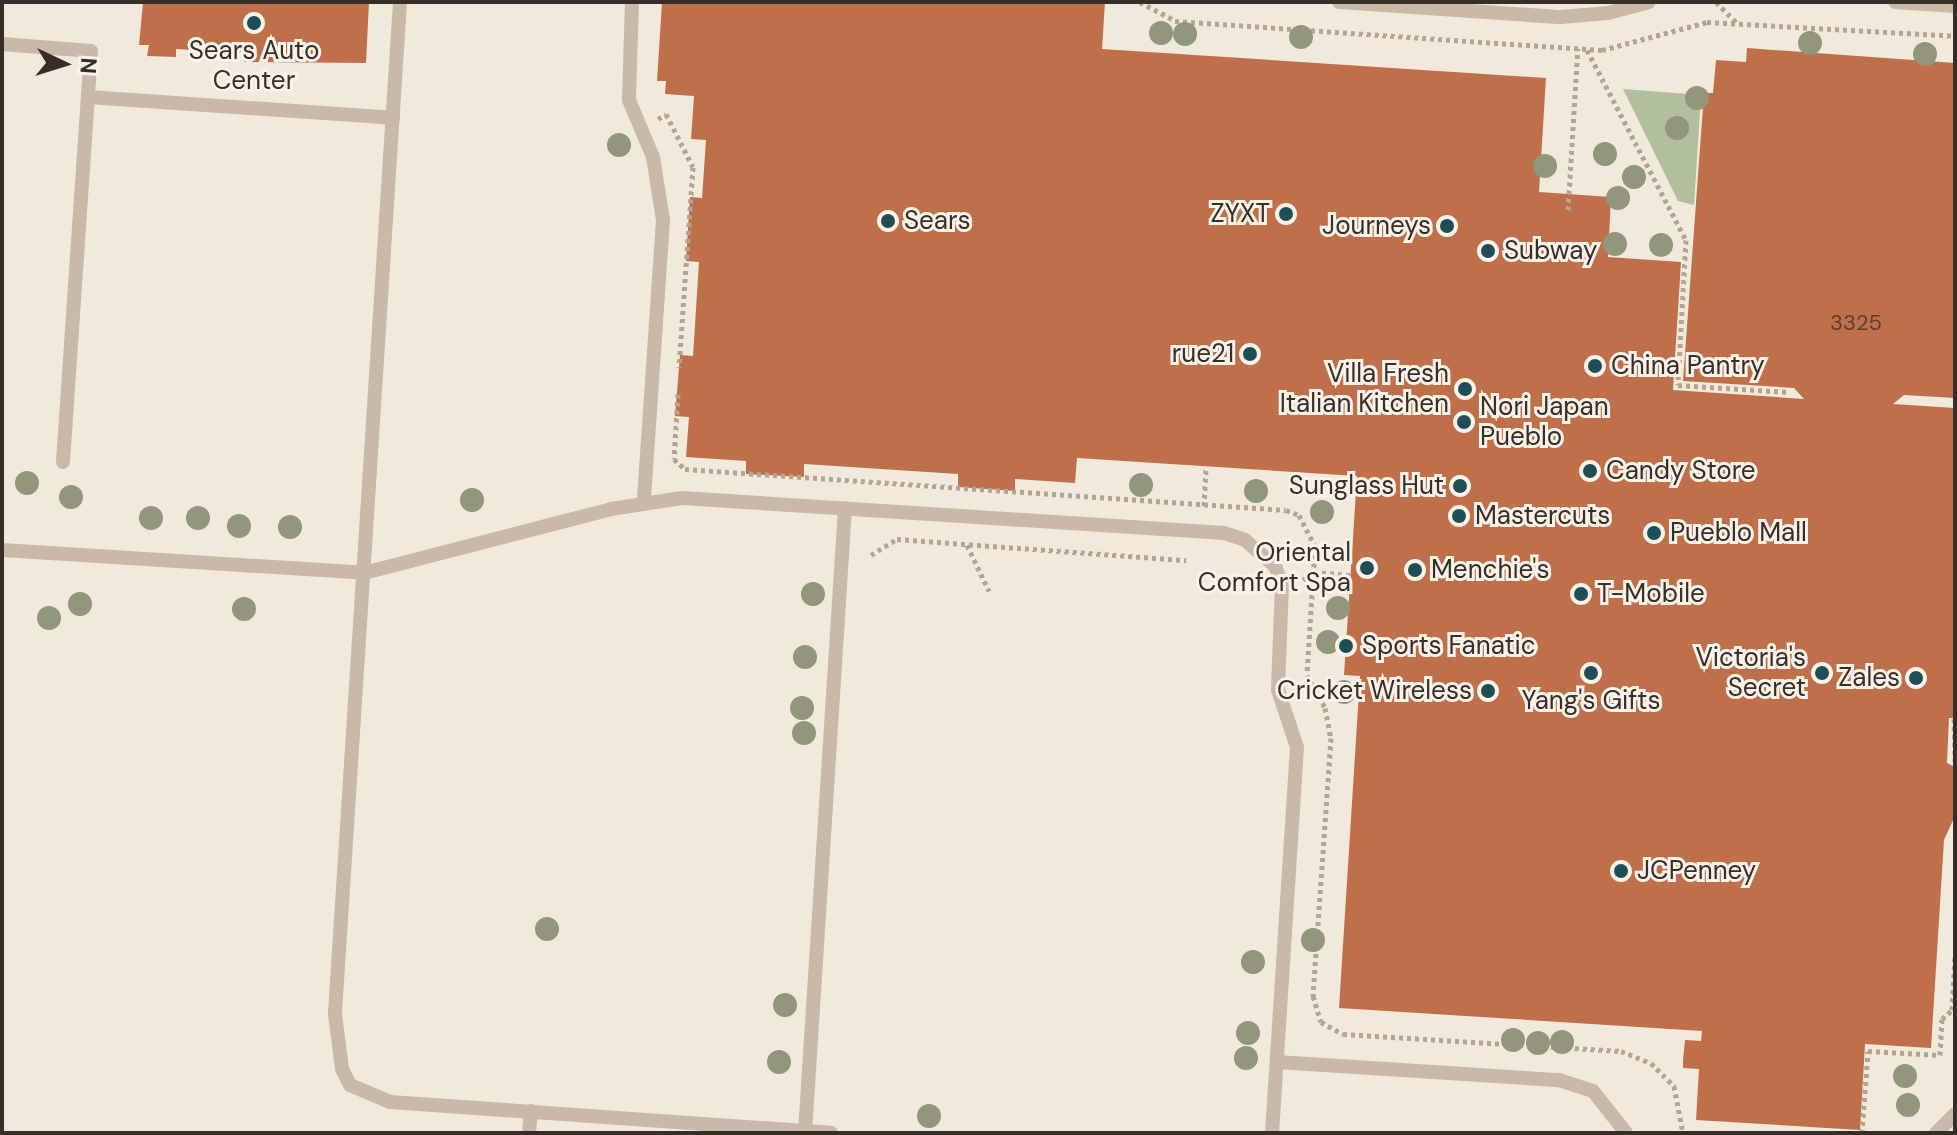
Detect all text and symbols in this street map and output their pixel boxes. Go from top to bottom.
marker: Sears Auto Center [245,14,263,32]
north arrow [24,24,104,104]
place label: Sears Auto Center [189,35,319,96]
text: N [73,57,103,75]
place label: ZYXT [1211,198,1270,230]
place label: Sears [904,205,971,237]
marker: ZYXT [1277,205,1295,223]
place label: Journeys [1322,210,1431,242]
marker: Sears [879,212,897,230]
marker: Journeys [1438,217,1456,235]
place label: Subway [1504,235,1597,267]
marker: Subway [1479,242,1497,260]
house number: 3325 [1830,310,1882,336]
place label: rue21 [1172,338,1234,370]
marker: rue21 [1241,345,1259,363]
place label: China Pantry [1611,350,1765,382]
marker: China Pantry [1586,357,1604,375]
place label: Villa Fresh Italian Kitchen [1280,358,1449,420]
marker: Villa Fresh Italian Kitchen [1456,380,1474,398]
place label: Nori Japan Pueblo [1480,391,1609,452]
marker: Nori Japan Pueblo [1455,413,1473,431]
place label: Candy Store [1606,455,1756,487]
marker: Candy Store [1581,462,1599,480]
place label: Sunglass Hut [1289,470,1444,502]
marker: Sunglass Hut [1451,477,1469,495]
place label: Mastercuts [1475,500,1610,532]
marker: Mastercuts [1450,507,1468,525]
place label: Pueblo Mall [1670,517,1807,549]
marker: Pueblo Mall [1645,524,1663,542]
place label: Oriental Comfort Spa [1198,537,1351,598]
place label: Menchie's [1431,554,1549,586]
marker: Oriental Comfort Spa [1358,559,1376,577]
marker: Menchie's [1406,561,1424,579]
place label: T-Mobile [1597,578,1705,610]
marker: T-Mobile [1572,585,1590,603]
place label: Sports Fanatic [1362,630,1536,662]
marker: Sports Fanatic [1337,637,1355,655]
place label: Victoria's Secret [1695,642,1806,704]
place label: Zales [1838,662,1900,694]
marker: Yang's Gifts [1582,664,1600,682]
marker: Victoria's Secret [1813,664,1831,682]
marker: Zales [1907,669,1925,687]
place label: Cricket Wireless [1277,675,1472,707]
marker: Cricket Wireless [1479,682,1497,700]
place label: Yang's Gifts [1522,685,1660,717]
place label: JCPenney [1637,855,1756,887]
marker: JCPenney [1612,862,1630,880]

